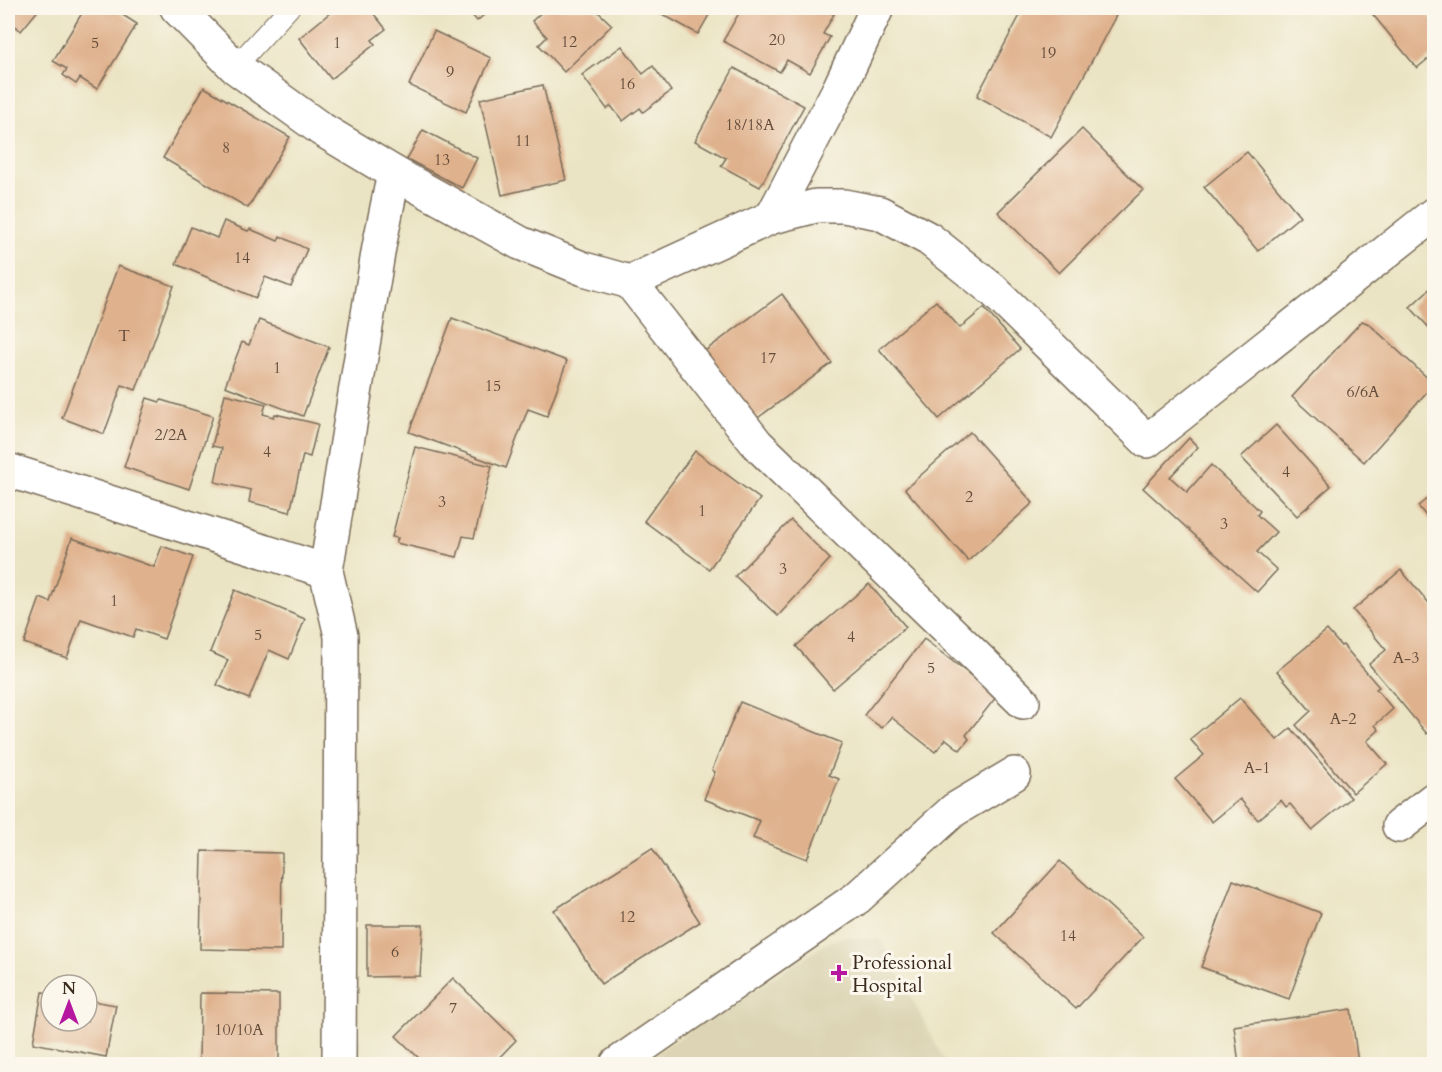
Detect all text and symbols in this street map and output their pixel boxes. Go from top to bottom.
house number: 20 [769,29,785,51]
house number: 12 [561,31,577,53]
house number: 5 [91,32,99,54]
house number: 1 [333,32,341,54]
house number: 19 [1040,42,1056,64]
house number: 9 [446,61,454,83]
house number: 16 [619,73,635,95]
house number: 18/18A [725,114,775,136]
house number: 11 [515,130,531,152]
house number: 8 [222,137,230,159]
house number: 13 [434,149,450,171]
house number: 14 [234,247,250,269]
house number: T [118,325,130,347]
house number: 17 [760,347,776,369]
house number: 1 [273,357,281,379]
house number: 15 [485,375,501,397]
house number: 6/6A [1347,381,1380,403]
house number: 2/2A [155,424,188,446]
house number: 4 [263,441,271,463]
house number: 4 [1282,461,1290,483]
house number: 2 [965,486,973,508]
house number: 3 [438,491,446,513]
house number: 1 [698,500,706,522]
house number: 3 [1220,513,1228,535]
house number: 3 [779,558,787,580]
house number: 1 [110,590,118,612]
house number: 5 [254,624,262,646]
house number: 4 [847,626,855,648]
house number: A-3 [1393,647,1419,669]
house number: 5 [927,657,935,679]
house number: A-2 [1330,708,1356,730]
house number: A-1 [1244,757,1270,779]
house number: 12 [619,906,635,928]
house number: 14 [1060,925,1076,947]
house number: 6 [391,941,399,963]
place label: Professional Hospital [852,949,952,999]
marker: Professional Hospital [830,964,848,982]
north arrow [39,973,99,1033]
text: N [62,978,76,1000]
house number: 7 [449,997,457,1019]
house number: 10/10A [214,1019,264,1041]

